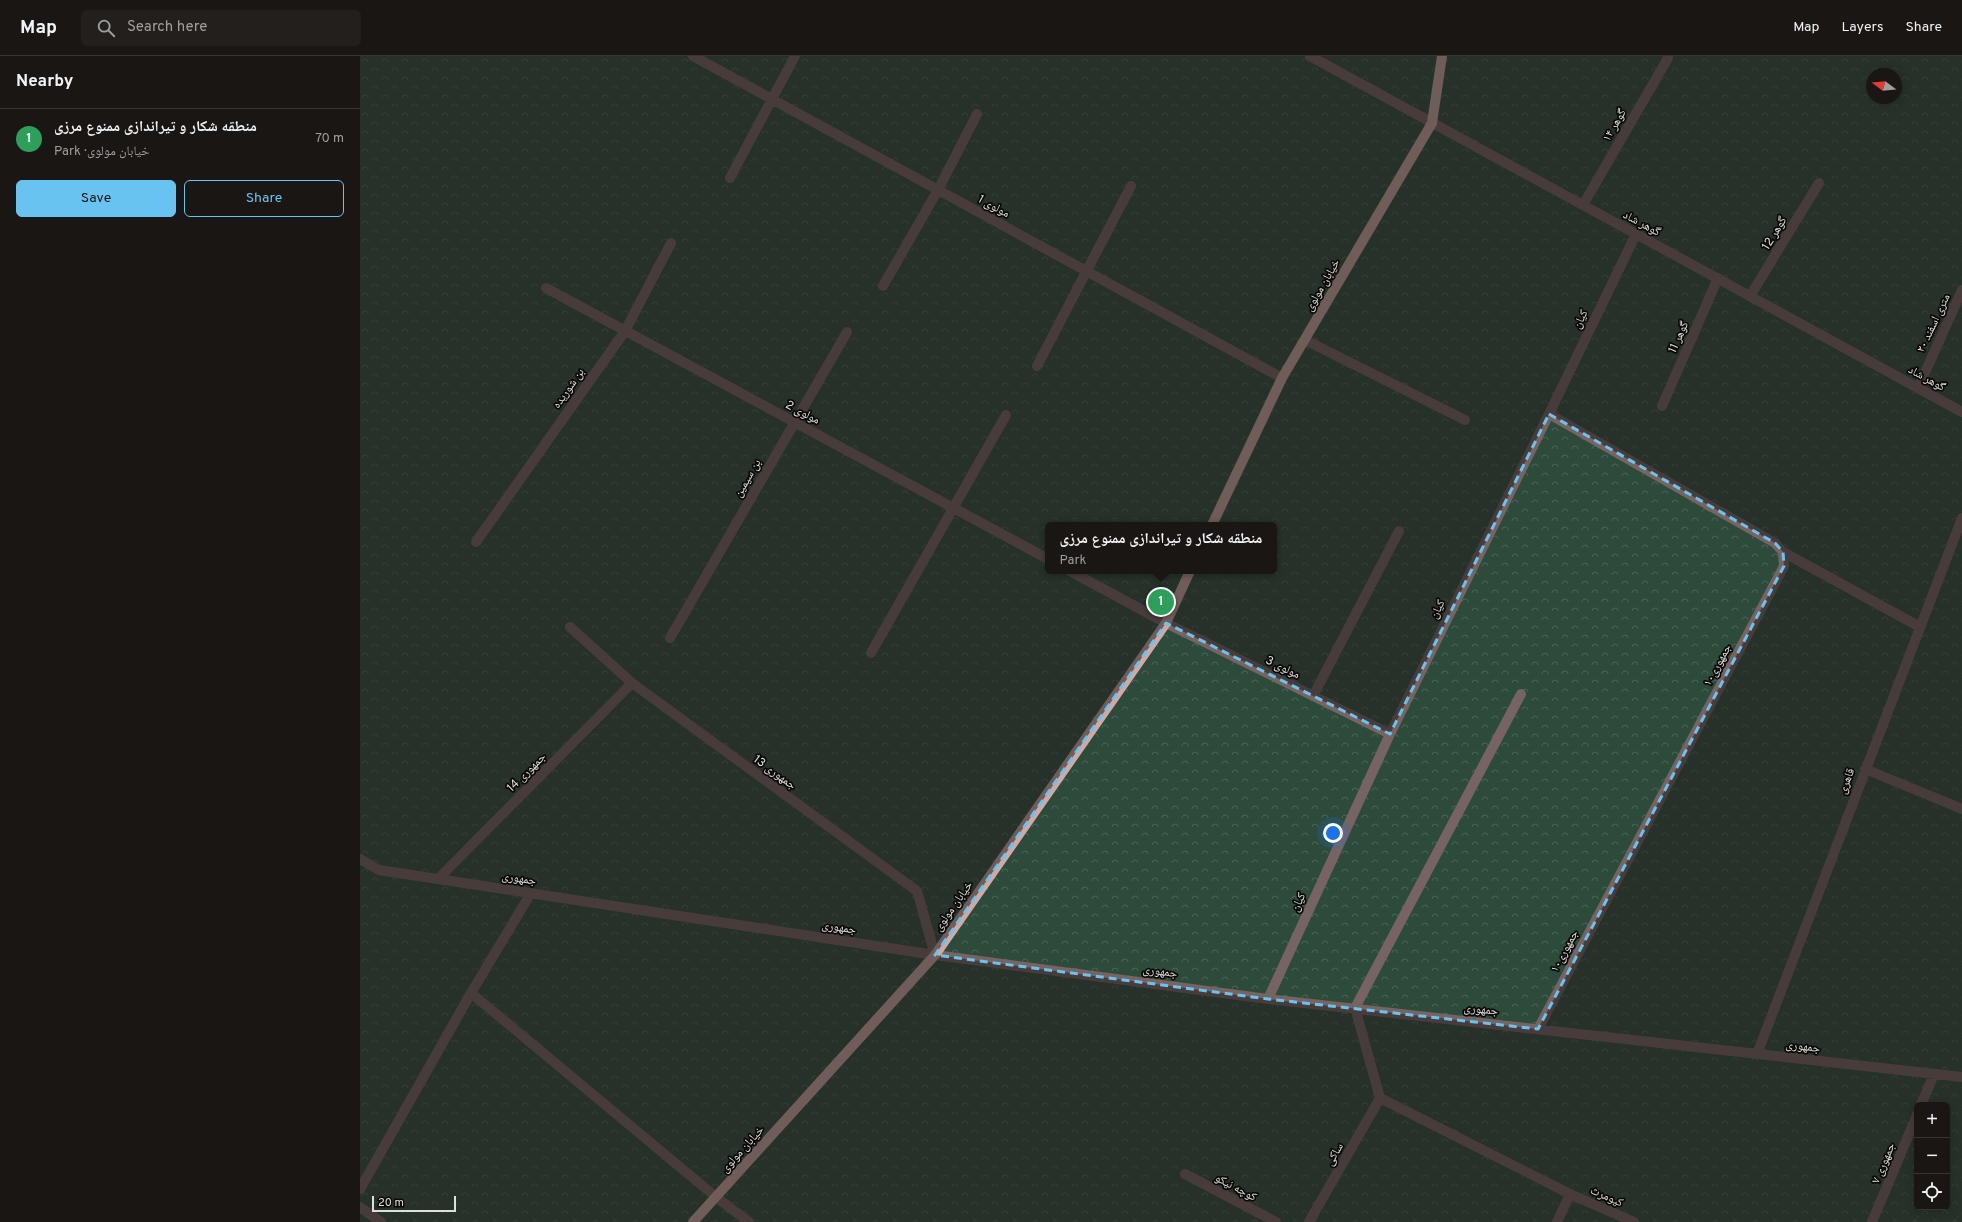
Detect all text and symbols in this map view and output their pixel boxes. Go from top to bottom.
search box [81,10,361,46]
text: Map [20,16,57,40]
icon: search [95,17,117,39]
text: Search here [127,18,207,37]
text: Map [1793,19,1819,36]
text: Layers [1841,19,1883,36]
text: Share [1905,19,1942,36]
north arrow [1866,68,1902,104]
text: Nearby [16,71,73,93]
street label: گوهر ۱۴ [1599,106,1631,145]
text: منطقه شکار و تیراندازی ممنوع مرزی [54,118,257,137]
text: 1 [26,131,32,147]
text: 70 m [315,131,344,147]
text: Park · خیابان مولوی [54,144,150,160]
button: Save [16,180,176,217]
button: Share [184,180,344,217]
street label: مولوی 1 [975,192,1012,222]
street label: گوهر شاد [1620,207,1663,240]
street label: گوهر 12 [1759,214,1791,253]
street label: خیابان مولوی [1301,256,1344,315]
street label: ۲۰ متری اسفند [1913,291,1954,355]
street label: کیان [1569,307,1592,332]
street label: گوهر 11 [1665,319,1693,356]
street label: گوهر شاد [1905,362,1948,396]
street label: بن شوریده [549,365,589,412]
street label: مولوی 2 [783,397,823,429]
street label: بن سیمین [731,456,765,501]
popup [1045,522,1277,574]
text: منطقه شکار و تیراندازی ممنوع مرزی [1060,530,1262,549]
text: Park [1060,553,1086,569]
pin: 1 [1148,587,1174,617]
street label: کیان [1426,597,1449,622]
street label: جمهوری۱۰ [1700,641,1736,689]
street label: مولوی 3 [1263,653,1303,683]
street label: جمهوری 14 [504,749,550,796]
street label: جمهوری 13 [750,752,799,794]
street label: قاهری [1835,766,1859,797]
your location [1323,823,1343,843]
street label: جمهوری [500,868,538,890]
street label: خیابان مولوی [931,878,977,935]
street label: کیان [1288,890,1310,915]
street label: جمهوری [820,917,858,939]
street label: جمهوری۱۰ [1547,927,1583,975]
street label: جمهوری [1142,962,1178,982]
street label: جمهوری [1463,1000,1499,1020]
street label: جمهوری [1785,1037,1821,1057]
map controls [1914,1102,1950,1210]
button: + [1914,1102,1950,1138]
street label: خیابان مولوی [717,1123,768,1177]
button: − [1914,1138,1950,1174]
street label: ساکی [1322,1140,1348,1169]
street label: جمهوری ۷ [1868,1140,1900,1186]
street label: کوچه نیکو [1212,1170,1259,1206]
button: locate [1914,1174,1950,1210]
street label: کیومرث [1588,1183,1626,1211]
scale bar [372,1194,456,1213]
text: 20 m [378,1196,404,1210]

